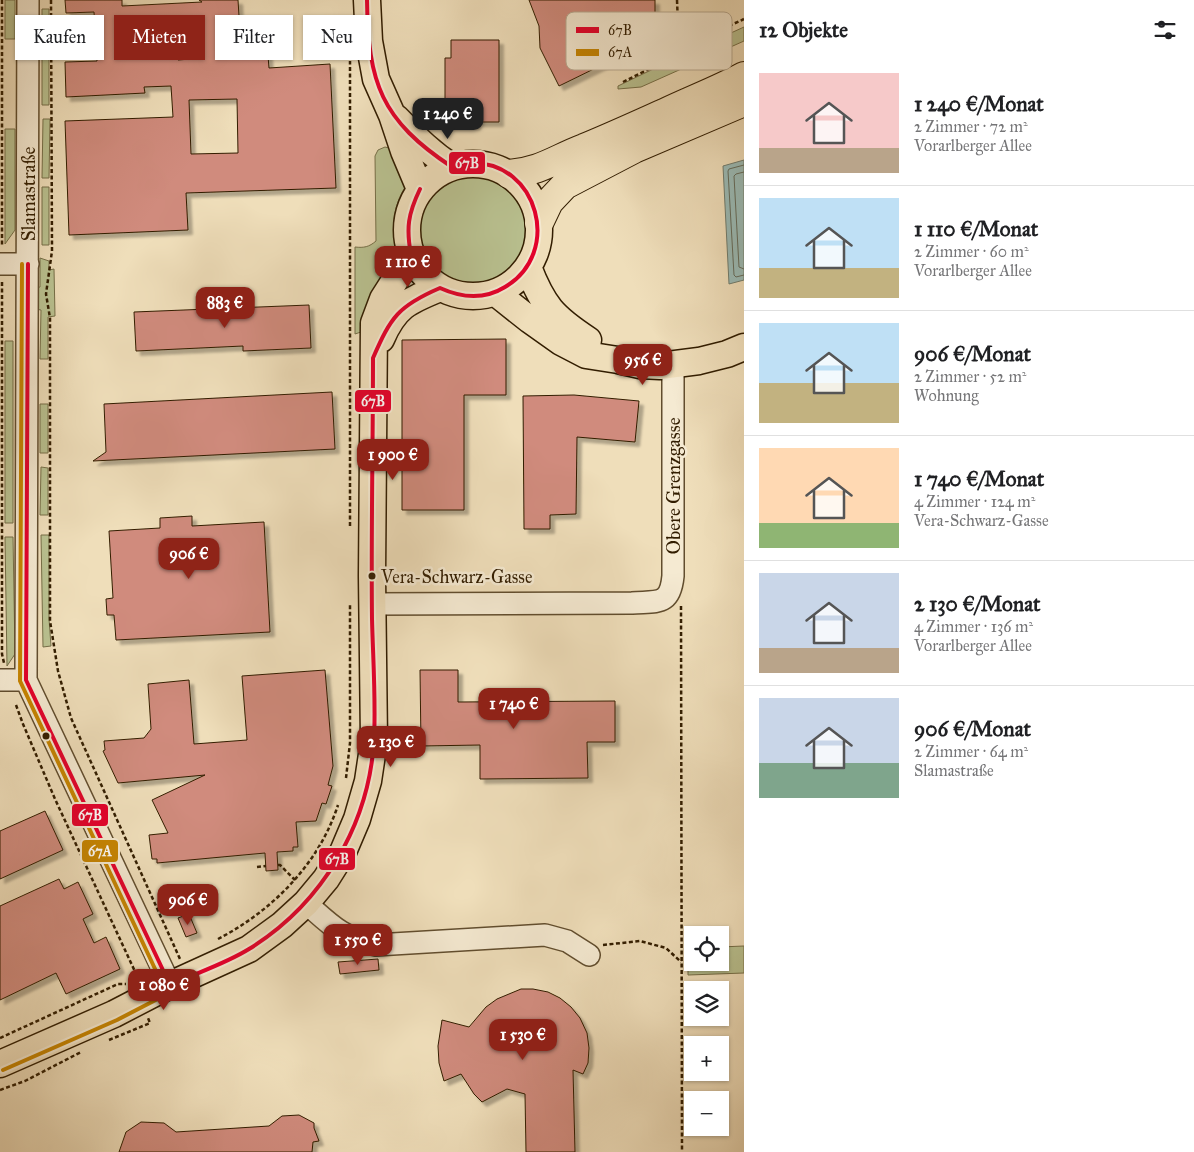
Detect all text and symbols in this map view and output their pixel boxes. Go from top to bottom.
legend [566,12,732,70]
chip: Kaufen [15,15,104,60]
chip: Mieten [114,15,205,60]
chip: Filter [215,15,293,60]
chip: Neu [303,15,371,60]
icon: filters [1151,16,1179,44]
text: 12 Objekte [759,17,848,43]
text: 67B [608,22,632,39]
text: 67A [608,44,633,61]
text: 1 240 €/Monat [914,91,1044,117]
icon: home [799,93,859,153]
pin: 1 240 € [402,98,494,140]
text: 1 240 € [423,104,473,123]
text: 2 Zimmer · 72 m² [914,117,1028,136]
text: Vorarlberger Allee [914,136,1032,155]
street label: Slamastraße [17,147,40,241]
line badge: 67B [448,151,486,175]
text: 67B [455,155,479,172]
text: 1 110 €/Monat [914,216,1038,242]
icon: home [799,218,859,278]
text: 2 Zimmer · 60 m² [914,242,1029,261]
pin: 1 110 € [362,246,454,288]
text: 1 110 € [386,252,430,271]
text: Vorarlberger Allee [914,261,1032,280]
pin: 883 € [190,286,260,329]
text: 883 € [207,293,243,312]
text: 906 €/Monat [914,341,1031,367]
icon: home [799,343,859,403]
pin: 956 € [608,344,678,386]
text: 956 € [624,350,662,369]
text: 2 Zimmer · 52 m² [914,367,1026,386]
text: Wohnung [914,386,979,405]
line badge: 67B [354,389,392,413]
text: 67B [361,393,385,410]
street label: Obere Grenzgasse [662,417,686,555]
pin: 1 900 € [347,438,439,481]
text: 1 900 € [368,445,418,464]
text: 1 740 €/Monat [914,466,1044,492]
icon: home [799,468,859,528]
text: 4 Zimmer · 124 m² [914,492,1035,511]
text: Vera-Schwarz-Gasse [914,511,1049,530]
pin: 906 € [154,538,224,580]
text: 906 € [169,544,209,563]
place label: Vera-Schwarz-Gasse [380,566,532,588]
marker: Vera-Schwarz-Gasse [367,571,377,581]
text: 2 130 €/Monat [914,591,1041,617]
icon: home [799,593,859,653]
text: 4 Zimmer · 136 m² [914,617,1033,636]
text: Vorarlberger Allee [914,636,1032,655]
pin: 1 740 € [468,688,560,730]
text: 1 740 € [489,694,539,713]
text: 906 €/Monat [914,716,1031,742]
icon: home [799,718,859,778]
pin: 2 130 € [345,726,437,768]
unlabelled marker [41,731,51,741]
text: 2 130 € [368,732,414,751]
text: 2 Zimmer · 64 m² [914,742,1028,761]
text: Slamastraße [914,761,994,780]
line badge: 67B [71,803,109,827]
text: 67B [78,807,102,824]
line badge: 67A [81,839,119,863]
text: 67A [88,843,113,860]
line badge: 67B [318,847,356,871]
text: 67B [325,851,349,868]
pin: 906 € [153,884,223,926]
text: 906 € [168,890,208,909]
pin: 1 550 € [312,924,404,966]
map controls [684,926,729,1136]
button: locate [684,926,729,971]
text: 1 550 € [334,930,382,949]
pin: 1 080 € [118,968,210,1011]
text: 1 080 € [139,975,189,994]
button: layers [684,981,729,1026]
pin: 1 530 € [477,1018,569,1061]
text: 1 530 € [500,1025,546,1044]
button: + [684,1036,729,1081]
button: − [684,1091,729,1136]

